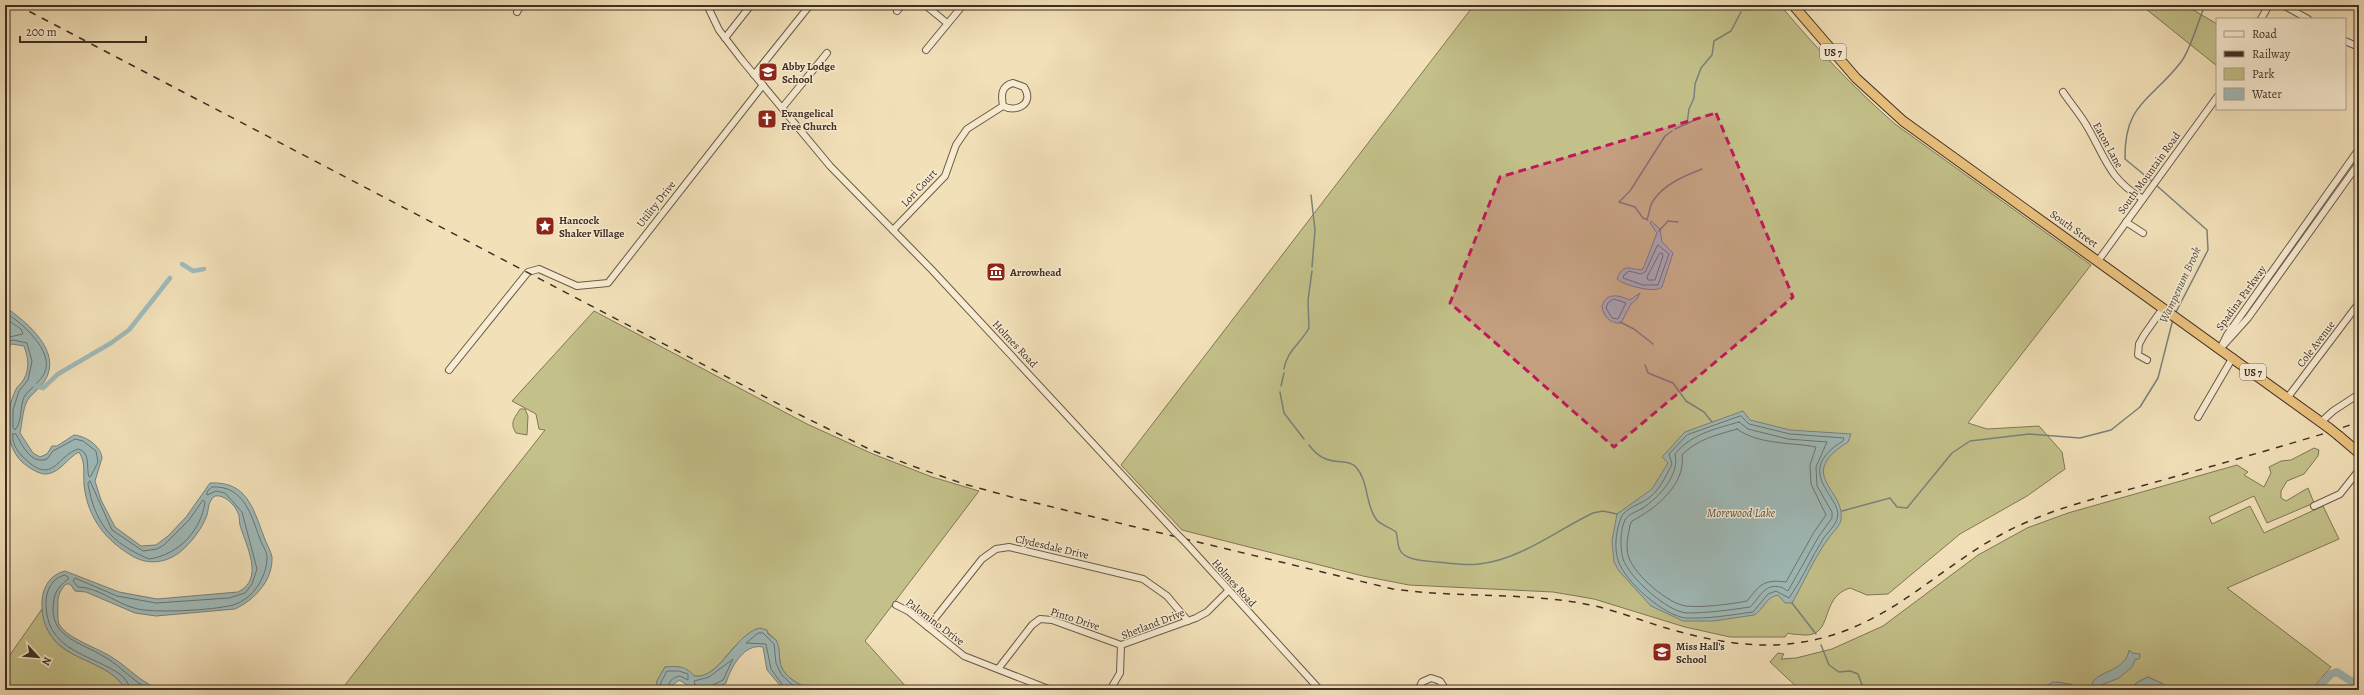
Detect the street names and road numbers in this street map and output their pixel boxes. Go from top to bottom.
road number: US 7 [1820,44,1846,60]
street label: Eaton Lane [2089,119,2127,171]
street label: South Mountain Road [2114,129,2184,217]
street label: Lori Court [898,166,941,210]
street label: Utility Drive [633,177,679,230]
street label: South Street [2047,207,2101,251]
street label: Spadina Parkway [2212,262,2270,334]
street label: Holmes Road [989,317,1041,371]
street label: Cole Avenue [2294,318,2338,370]
road number: US 7 [2240,364,2266,380]
street label: Clydesdale Drive [1014,531,1090,563]
street label: Holmes Road [1208,556,1260,610]
street label: Palomino Drive [903,595,967,649]
street label: Pinto Drive [1048,604,1102,634]
street label: Shetland Drive [1119,605,1187,643]

